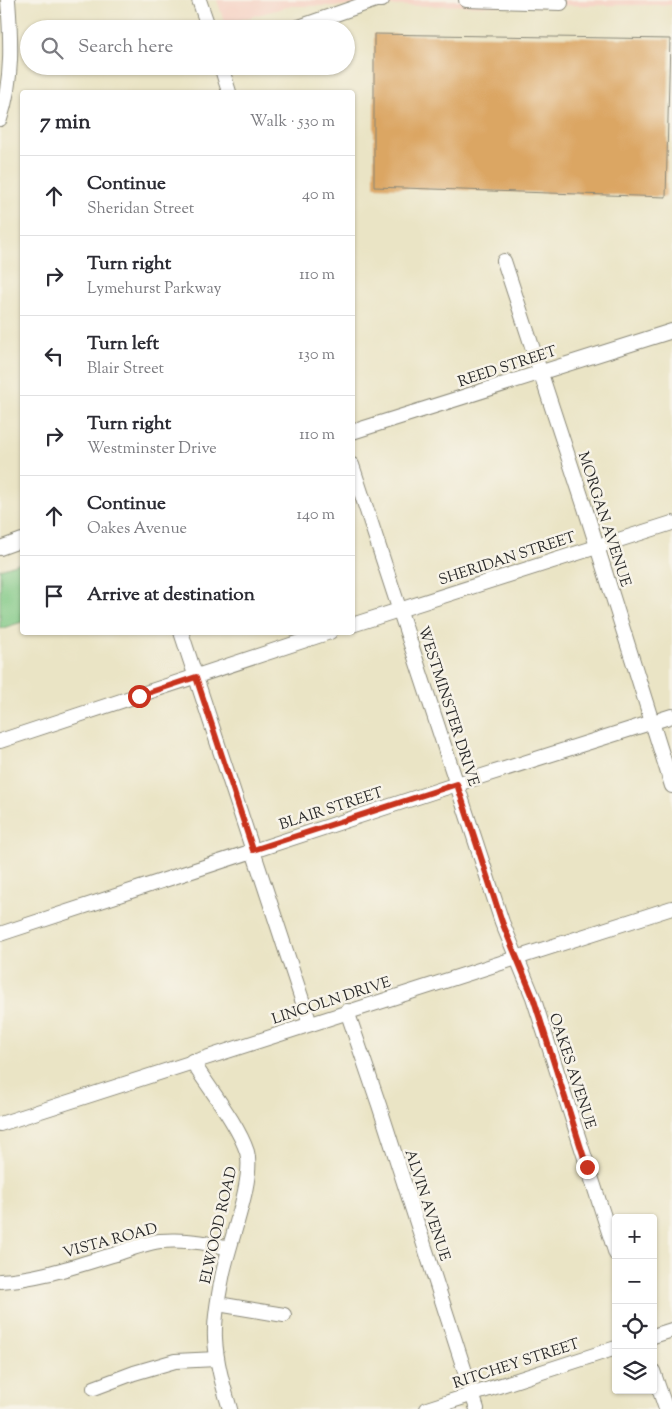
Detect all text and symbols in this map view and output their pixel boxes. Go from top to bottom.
search box [20,20,355,75]
icon: search [38,34,66,62]
text: Search here [78,34,173,61]
text: 7 min [40,108,91,138]
text: Walk · 530 m [250,111,335,134]
text: Continue [87,171,166,198]
icon: ahead [40,182,68,210]
text: 40 m [302,184,335,207]
text: Sheridan Street [87,198,194,221]
text: Turn right [87,251,171,278]
icon: right [40,262,68,290]
text: 110 m [299,264,335,287]
text: Lymehurst Parkway [87,278,222,301]
text: Turn left [87,331,159,358]
street label: REED STREET [455,341,560,393]
icon: left [40,342,68,370]
text: 130 m [298,344,335,367]
text: Blair Street [87,358,164,381]
text: Turn right [87,411,171,438]
icon: right [40,422,68,450]
text: 110 m [299,424,335,447]
text: Westminster Drive [87,438,217,461]
street label: MORGAN AVENUE [572,449,635,590]
text: Continue [87,491,166,518]
icon: ahead [40,502,68,530]
text: 140 m [297,504,335,527]
text: Oakes Avenue [87,518,187,541]
street label: SHERIDAN STREET [436,527,579,592]
icon: arrive [40,582,68,610]
text: Arrive at destination [87,582,255,609]
street label: WESTMINSTER DRIVE [412,624,483,789]
route start [128,685,151,708]
street label: BLAIR STREET [277,783,387,836]
street label: LINCOLN DRIVE [269,972,394,1031]
street label: OAKES AVENUE [543,1011,600,1132]
street label: ALVIN AVENUE [399,1147,454,1264]
route end [576,1156,599,1179]
street label: ELWOOD ROAD [196,1165,243,1286]
map controls [612,1214,657,1394]
button: + [612,1214,657,1259]
street label: VISTA ROAD [61,1219,160,1264]
button: − [612,1259,657,1304]
button: locate [612,1304,657,1349]
street label: RITCHEY STREET [450,1334,583,1395]
button: layers [612,1349,657,1394]

